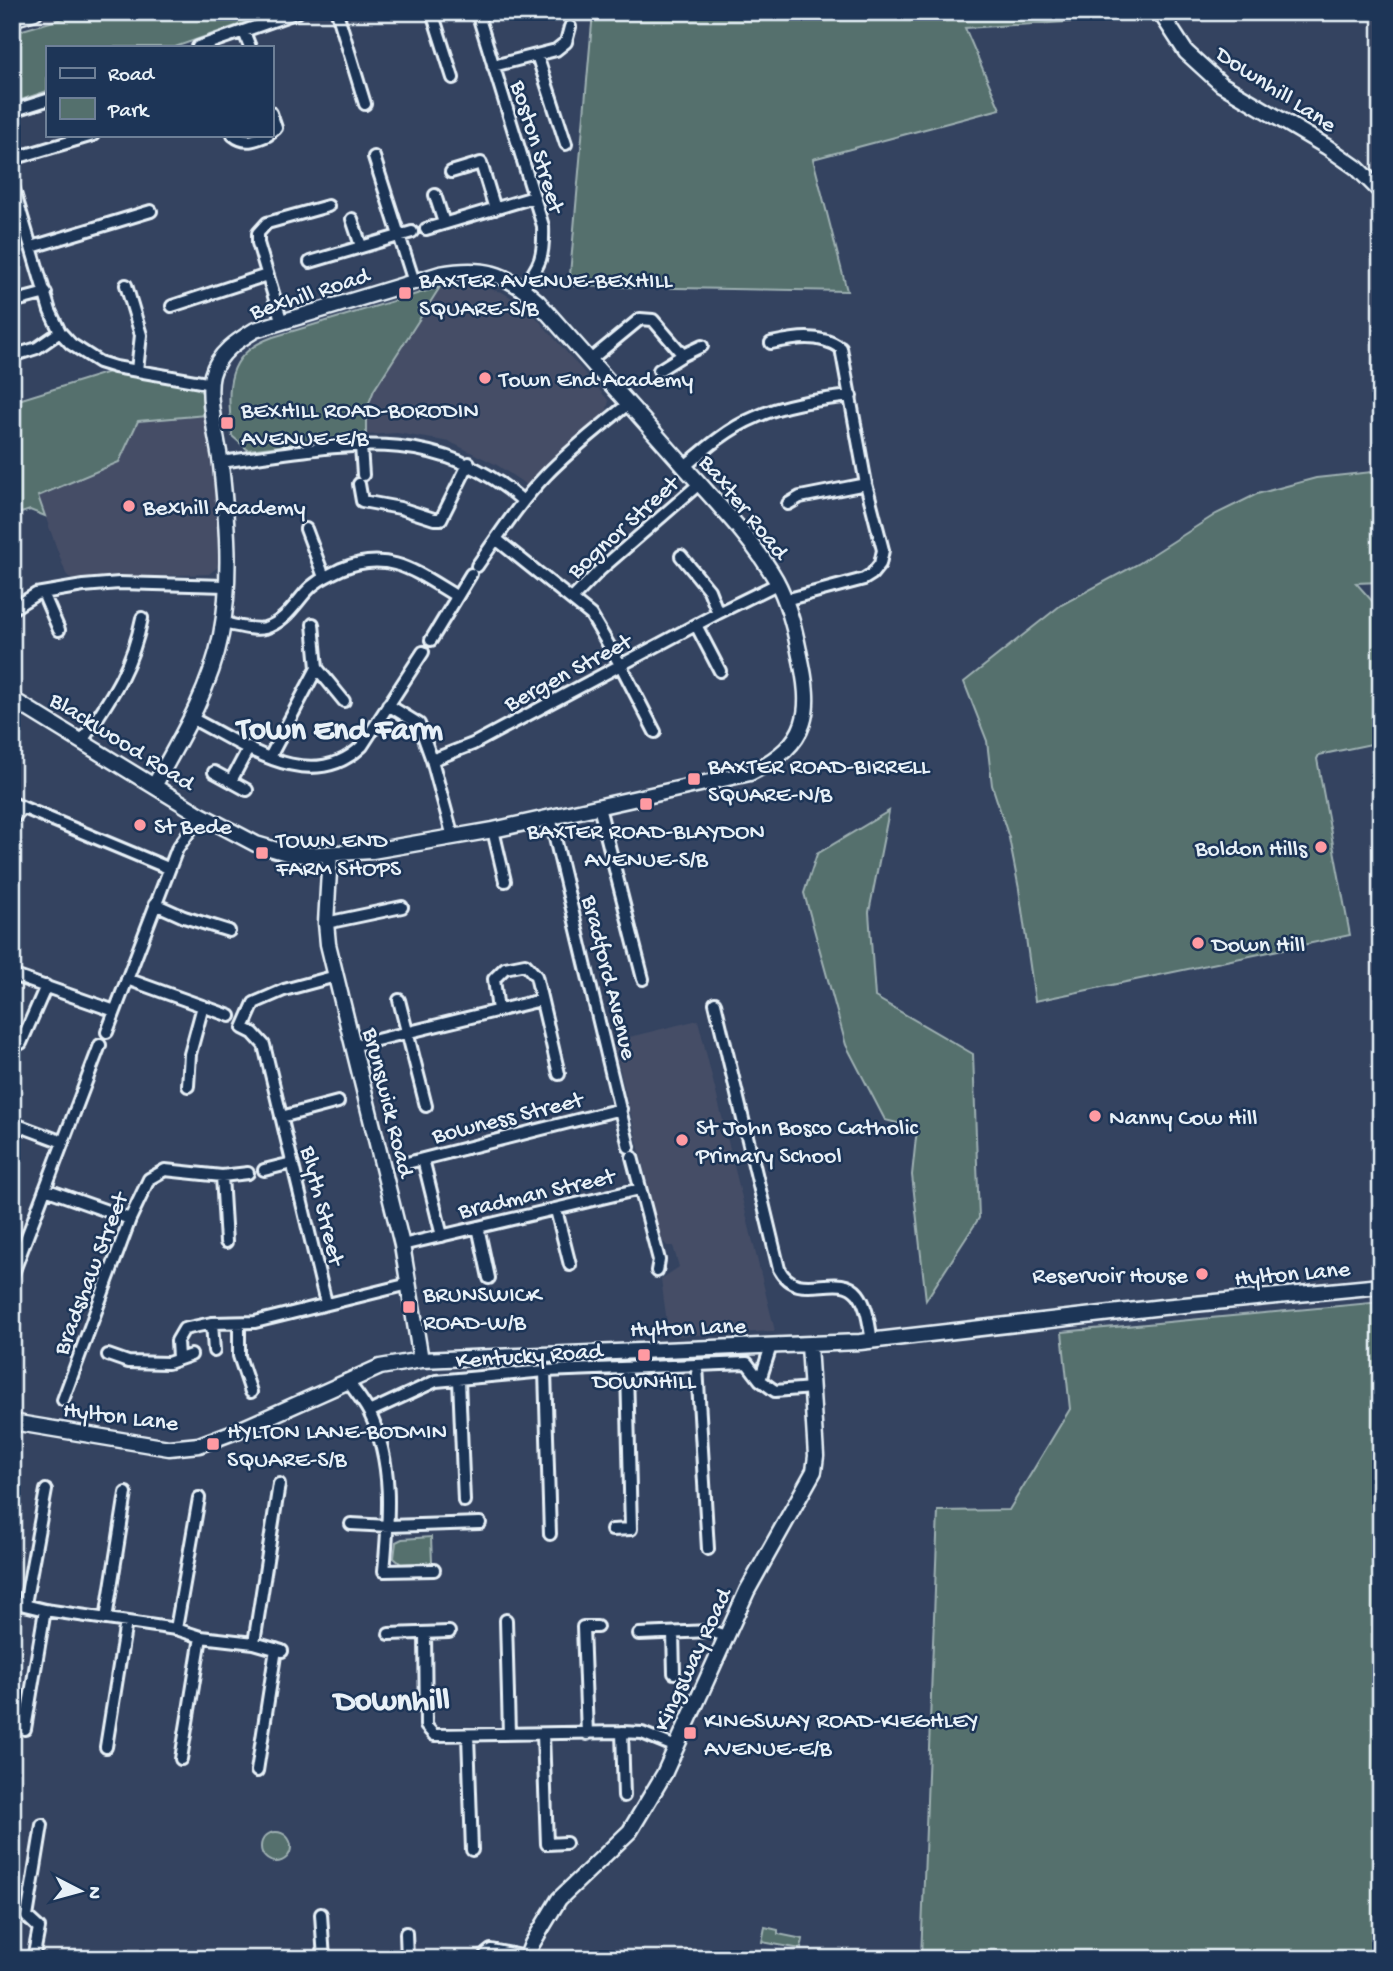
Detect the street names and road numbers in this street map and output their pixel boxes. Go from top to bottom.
street label: Downhill Lane [1208,40,1342,141]
street label: Boston Street [501,76,570,219]
street label: Bexhill Road [246,262,375,329]
street label: Baxter Road [690,449,795,568]
street label: Bognor Street [562,469,688,587]
street label: Bergen Street [499,627,639,720]
street label: Blackwood Road [42,686,201,800]
street label: Bradford Avenue [573,892,642,1064]
street label: Brunswick Road [354,1024,420,1182]
street label: Bowness Street [428,1086,588,1152]
street label: Blyth Street [292,1142,350,1271]
street label: Bradman Street [455,1163,620,1228]
street label: Bradshaw Street [48,1187,137,1360]
street label: Hylton Lane [1233,1256,1352,1295]
street label: Hylton Lane [630,1313,747,1346]
street label: Kentucky Road [455,1338,605,1377]
street label: Hylton Lane [61,1397,181,1440]
street label: Kingsway Road [648,1583,741,1736]

